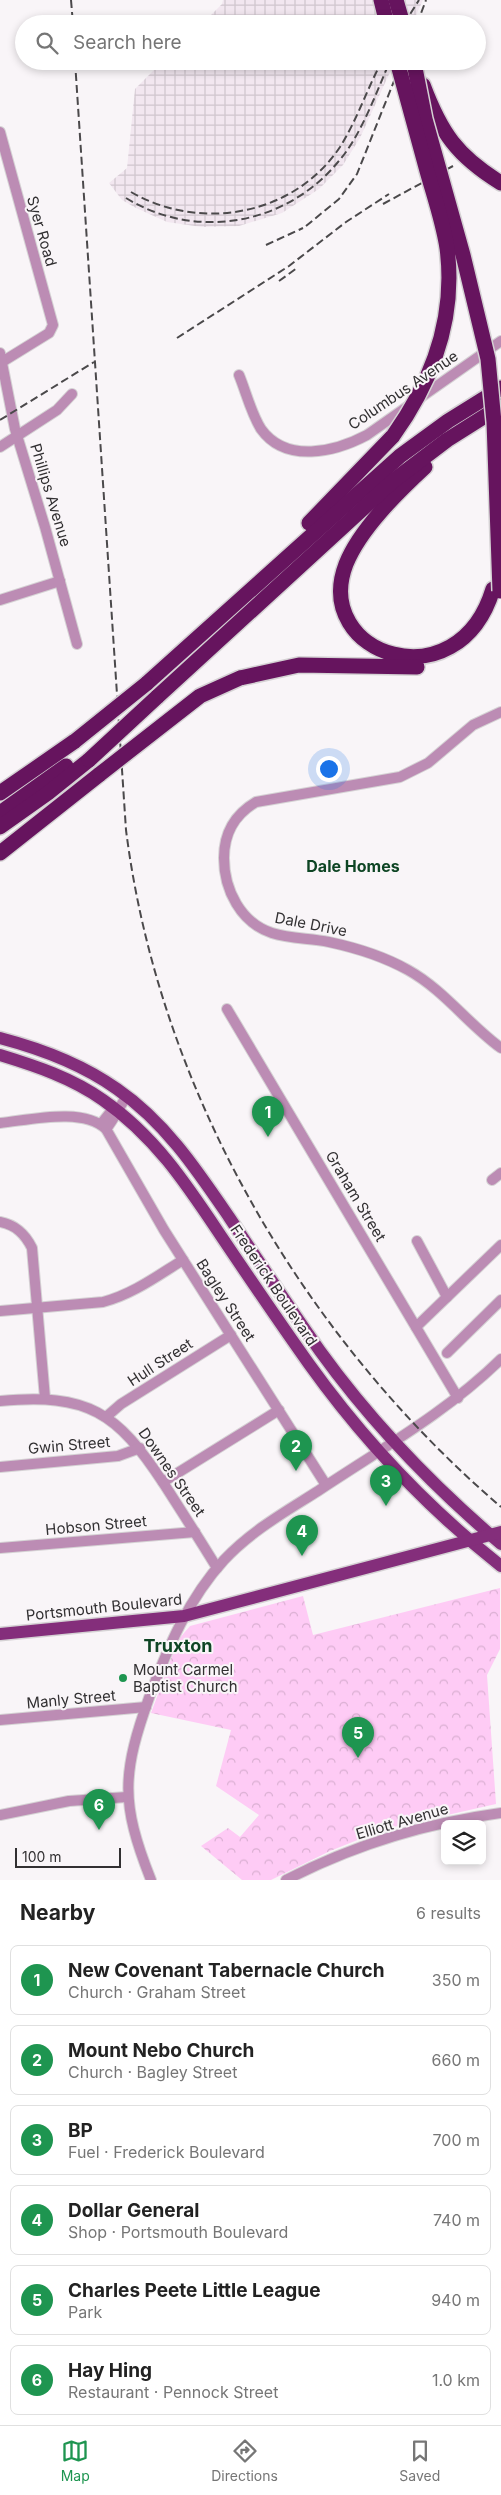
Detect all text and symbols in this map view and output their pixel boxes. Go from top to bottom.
search box [15,15,486,70]
icon: search [33,29,61,57]
text: Search here [73,31,182,54]
street label: Syer Road [23,194,61,268]
street label: Columbus Avenue [344,346,462,434]
street label: Phillips Avenue [26,441,76,549]
your location [316,756,342,782]
district label: Dale Homes [306,856,400,876]
street label: Dale Drive [273,908,349,940]
pin: 1 [252,1096,284,1137]
street label: Graham Street [322,1147,391,1245]
street label: Frederick Boulevard [226,1221,322,1349]
street label: Bagley Street [192,1255,260,1345]
street label: Hull Street [124,1334,196,1390]
street label: Downes Street [134,1424,210,1520]
pin: 2 [280,1430,312,1471]
street label: Gwin Street [27,1432,111,1458]
pin: 3 [370,1465,402,1506]
street label: Hobson Street [45,1511,148,1539]
pin: 4 [286,1515,318,1556]
street label: Portsmouth Boulevard [25,1589,183,1625]
district label: Truxton [144,1635,212,1656]
place label: Mount Carmel Baptist Church [133,1660,238,1696]
marker: Mount Carmel Baptist Church [117,1672,129,1684]
street label: Manly Street [26,1686,117,1712]
pin: 5 [342,1717,374,1758]
pin: 6 [83,1789,115,1830]
street label: Elliott Avenue [354,1799,450,1843]
map controls [441,1820,486,1865]
button: layers [441,1820,486,1865]
scale bar [15,1845,121,1868]
text: 100 m [22,1848,62,1865]
text: Nearby [20,1900,95,1925]
text: 6 results [416,1903,481,1923]
text: New Covenant Tabernacle Church [68,1959,385,1982]
text: 1 [34,1970,40,1990]
text: 350 m [432,1970,480,1990]
text: Church · Graham Street [68,1982,246,2002]
text: Mount Nebo Church [68,2039,254,2062]
text: 2 [32,2050,42,2070]
text: 660 m [432,2050,480,2070]
text: Church · Bagley Street [68,2062,237,2082]
text: BP [68,2119,93,2142]
text: 3 [32,2130,42,2150]
text: 700 m [432,2130,480,2150]
text: Fuel · Frederick Boulevard [68,2142,265,2162]
text: Dollar General [68,2199,199,2222]
text: 4 [32,2210,42,2230]
text: 740 m [433,2210,480,2230]
text: Shop · Portsmouth Boulevard [68,2222,288,2242]
text: Charles Peete Little League [68,2279,321,2302]
text: 5 [32,2290,42,2310]
text: 940 m [431,2290,480,2310]
text: Park [68,2302,102,2322]
text: Hay Hing [68,2359,152,2382]
text: 6 [32,2370,42,2390]
text: 1.0 km [432,2370,480,2390]
text: Restaurant · Pennock Street [68,2382,278,2402]
tab: Map [61,2437,90,2484]
tab: Directions [211,2437,278,2484]
tab: Saved [399,2437,440,2484]

